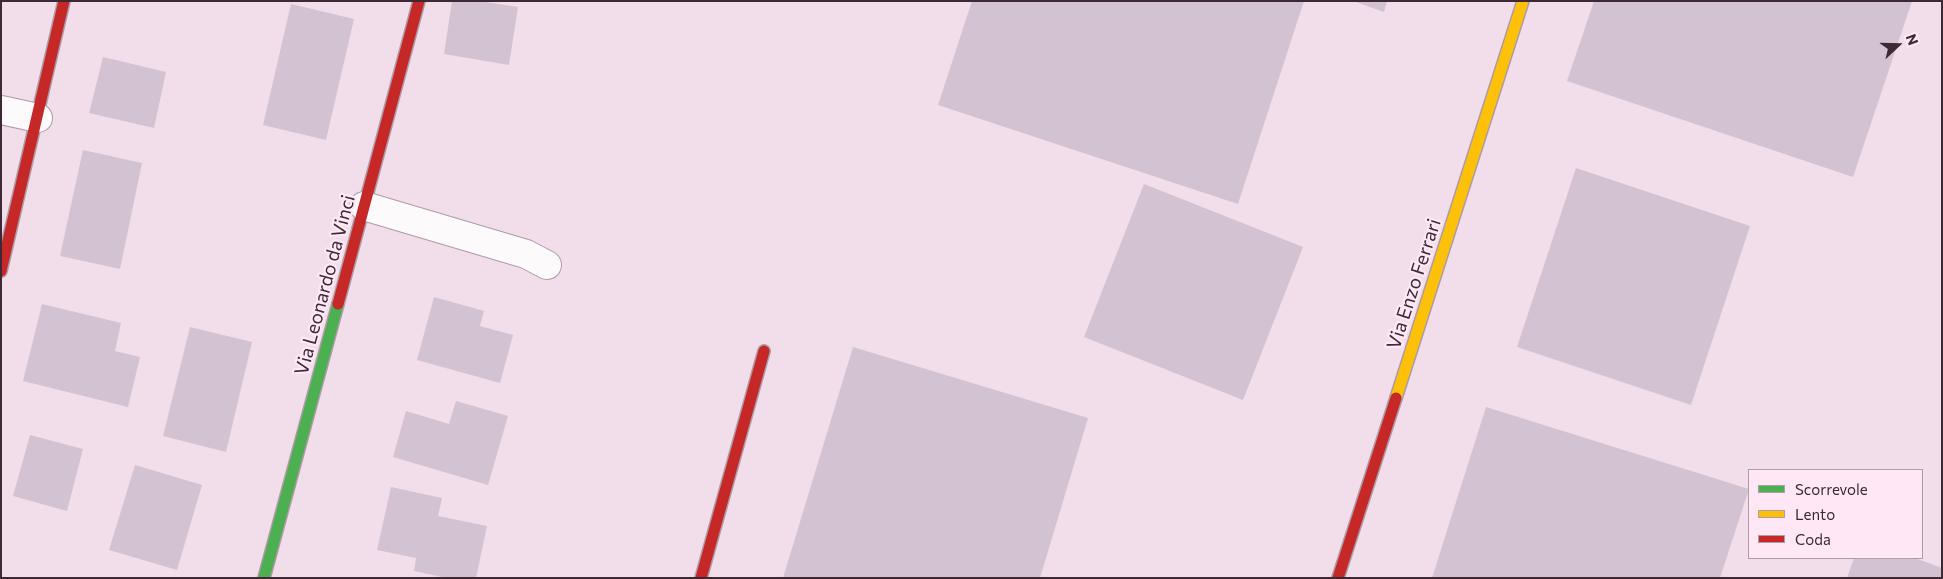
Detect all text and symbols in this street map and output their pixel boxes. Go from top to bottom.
north arrow [1873,20,1923,70]
text: N [1903,31,1922,47]
street label: Via Leonardo da Vinci [290,192,360,378]
street label: Via Enzo Ferrari [1382,216,1446,352]
legend [1748,469,1923,559]
text: Scorrevole [1795,480,1868,498]
text: Lento [1795,505,1835,523]
text: Coda [1795,530,1831,548]

